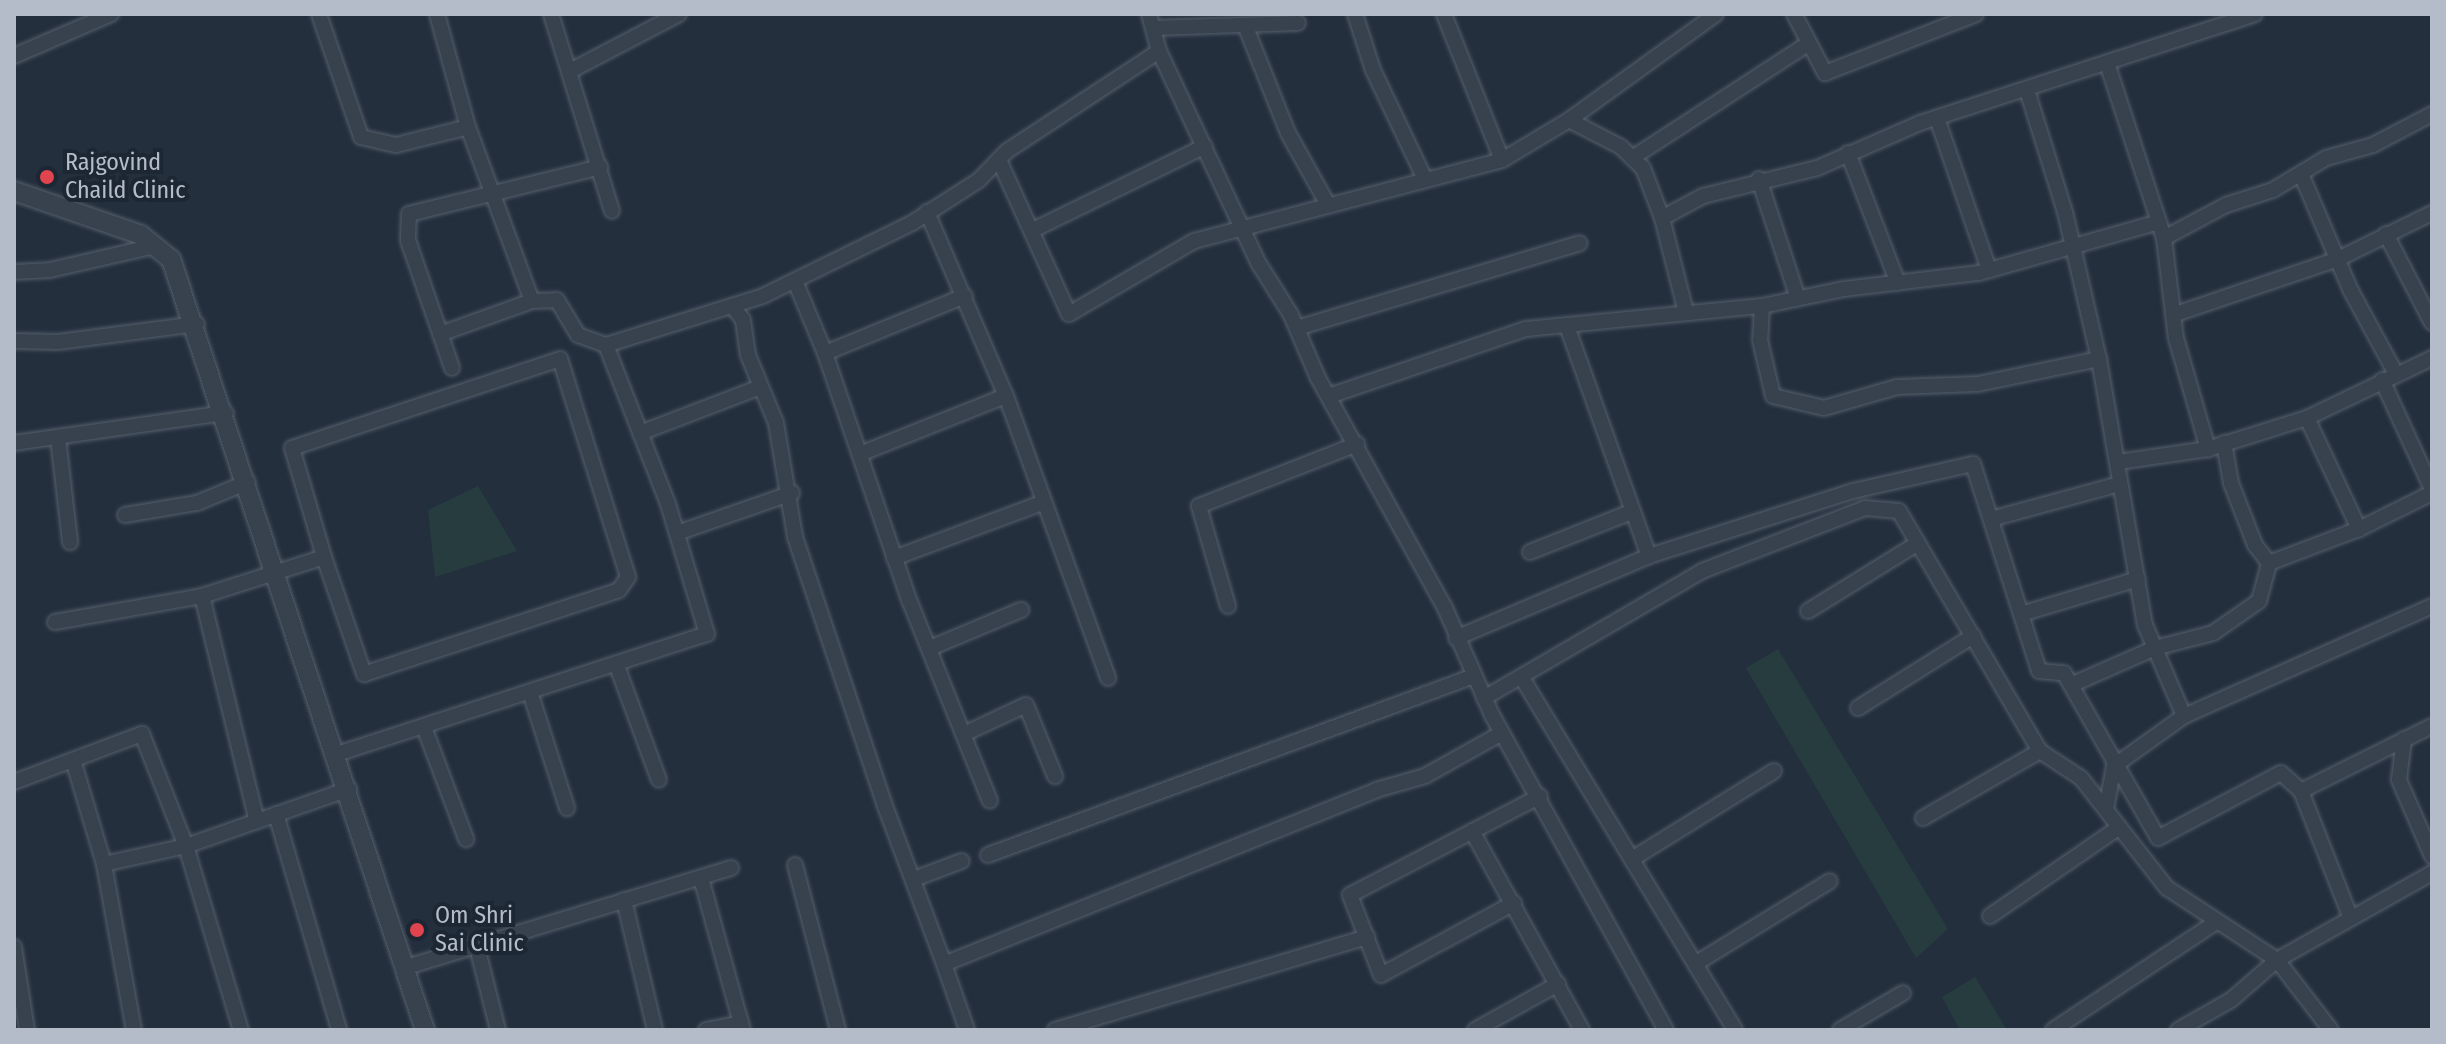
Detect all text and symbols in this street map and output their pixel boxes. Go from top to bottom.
place label: Rajgovind Chaild Clinic [65,149,185,205]
marker: Rajgovind Chaild Clinic [36,166,58,188]
place label: Om Shri Sai Clinic [435,902,524,958]
marker: Om Shri Sai Clinic [406,919,428,941]

